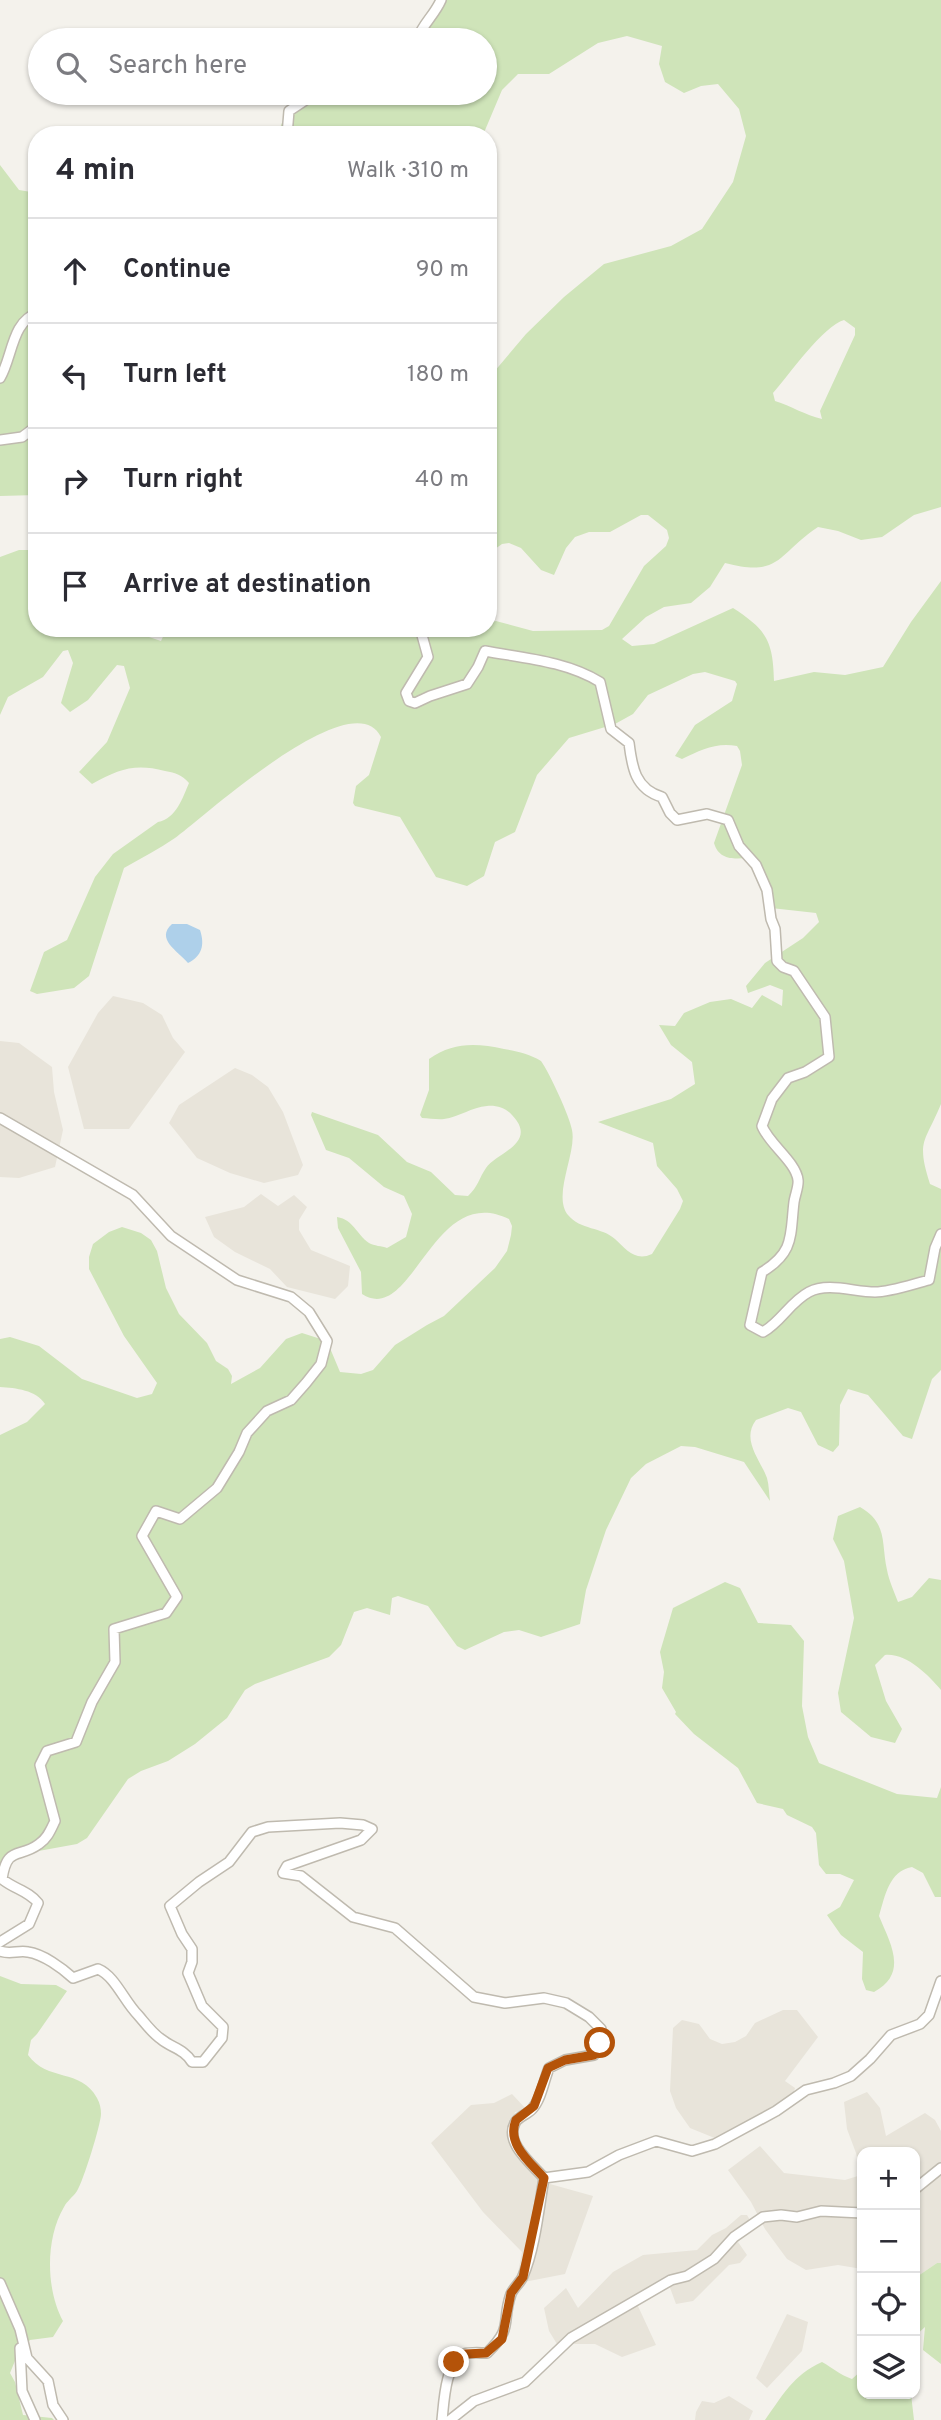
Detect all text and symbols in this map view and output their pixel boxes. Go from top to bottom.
search box [28,28,497,105]
icon: search [52,48,90,86]
text: Search here [108,50,247,83]
text: 4 min [56,153,135,190]
text: Walk · 310 m [347,157,469,186]
icon: ahead [56,252,94,290]
text: Continue [123,254,231,287]
text: 90 m [416,256,469,285]
icon: left [56,357,94,395]
text: Turn left [123,359,227,392]
text: 180 m [407,361,469,390]
icon: right [56,462,94,500]
text: Turn right [123,464,243,497]
text: 40 m [415,466,469,495]
icon: arrive [56,567,94,605]
text: Arrive at destination [123,569,371,602]
route start [584,2027,615,2058]
map controls [857,2147,920,2399]
button: + [857,2147,920,2210]
button: − [857,2210,920,2273]
button: locate [857,2273,920,2336]
button: layers [857,2336,920,2399]
route end [438,2346,469,2377]

